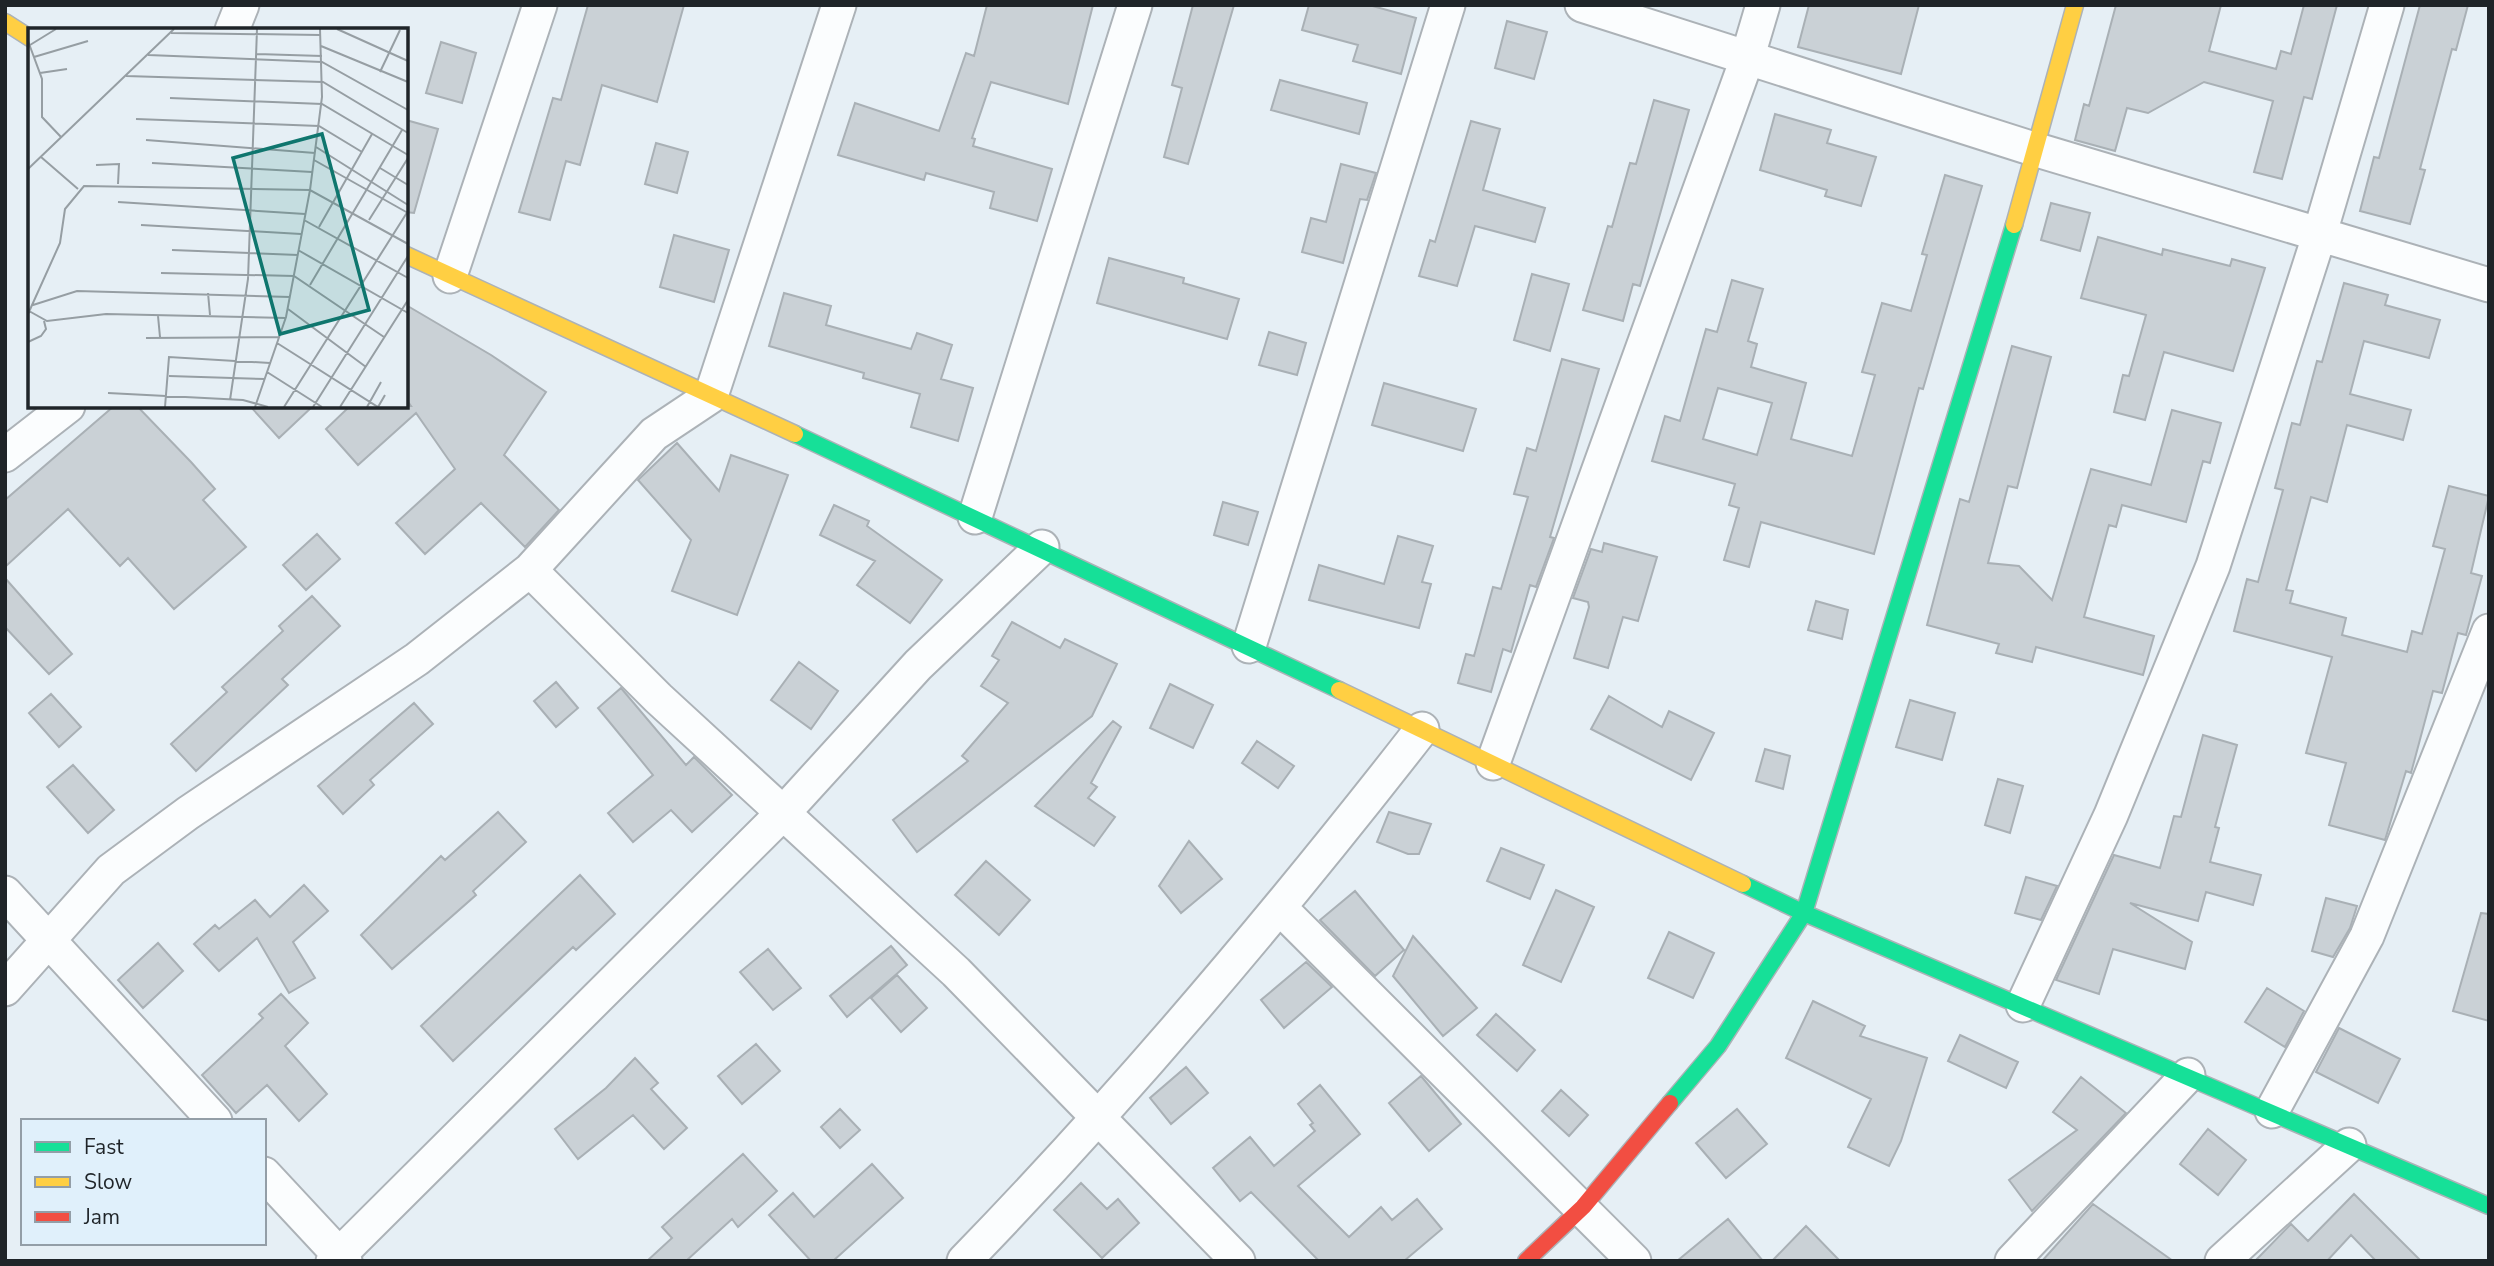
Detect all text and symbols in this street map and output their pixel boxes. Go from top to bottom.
inset map [28,28,408,408]
legend [21,1119,266,1245]
text: Fast [84,1133,124,1161]
text: Slow [84,1168,133,1196]
text: Jam [83,1203,120,1231]

